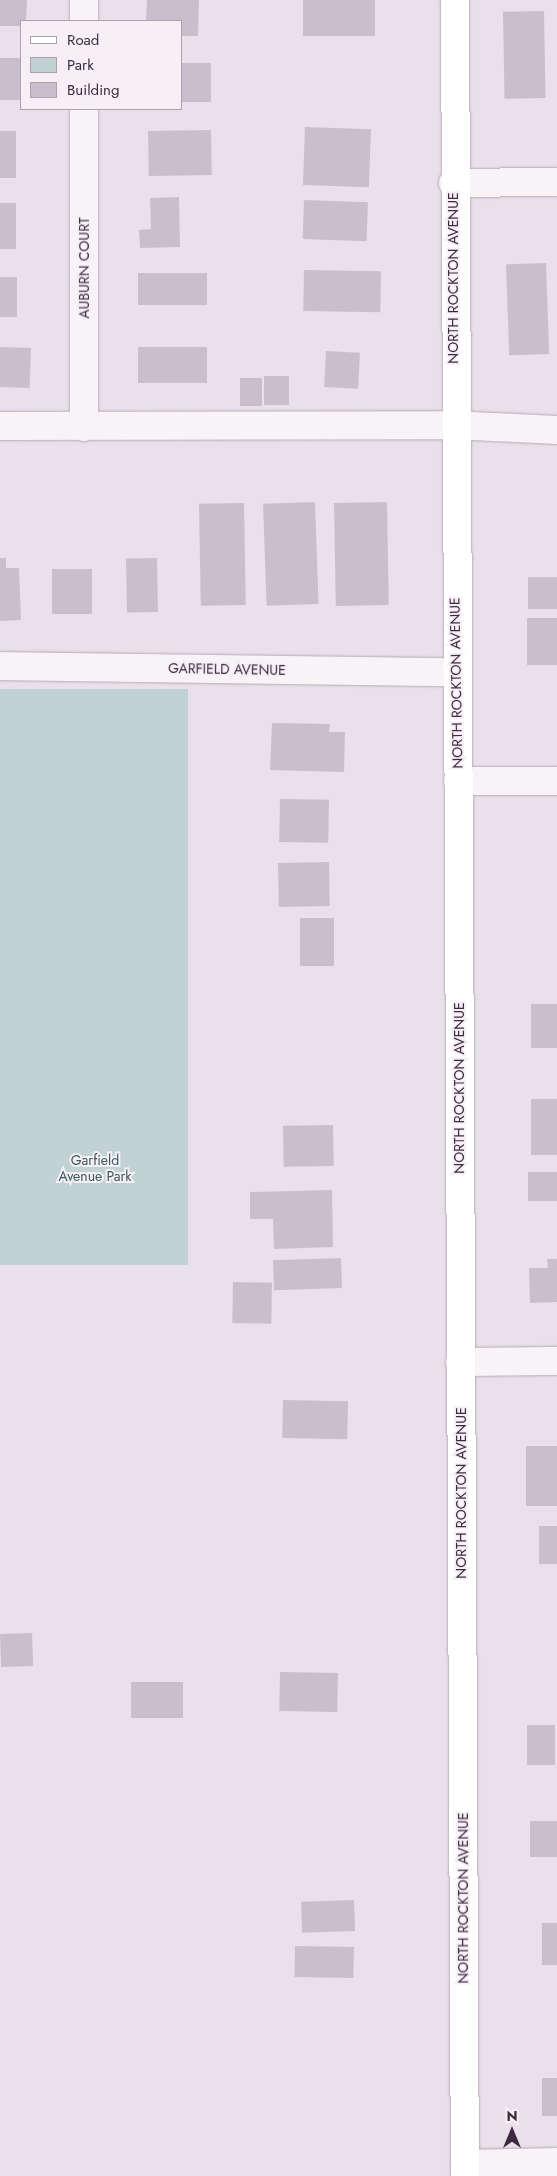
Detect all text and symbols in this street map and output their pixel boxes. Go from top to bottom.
legend [20,20,182,110]
text: Road [67,29,99,51]
text: Park [67,54,94,76]
text: Building [67,79,119,101]
street label: NORTH ROCKTON AVENUE [445,192,461,364]
street label: AUBURN COURT [76,217,92,319]
street label: NORTH ROCKTON AVENUE [446,597,466,769]
street label: GARFIELD AVENUE [168,660,286,678]
street label: NORTH ROCKTON AVENUE [451,1002,467,1174]
park label: Garfield Avenue Park [59,1152,131,1184]
street label: NORTH ROCKTON AVENUE [453,1407,469,1579]
street label: NORTH ROCKTON AVENUE [455,1812,471,1984]
north arrow [487,2106,537,2156]
text: N [506,2106,518,2126]

